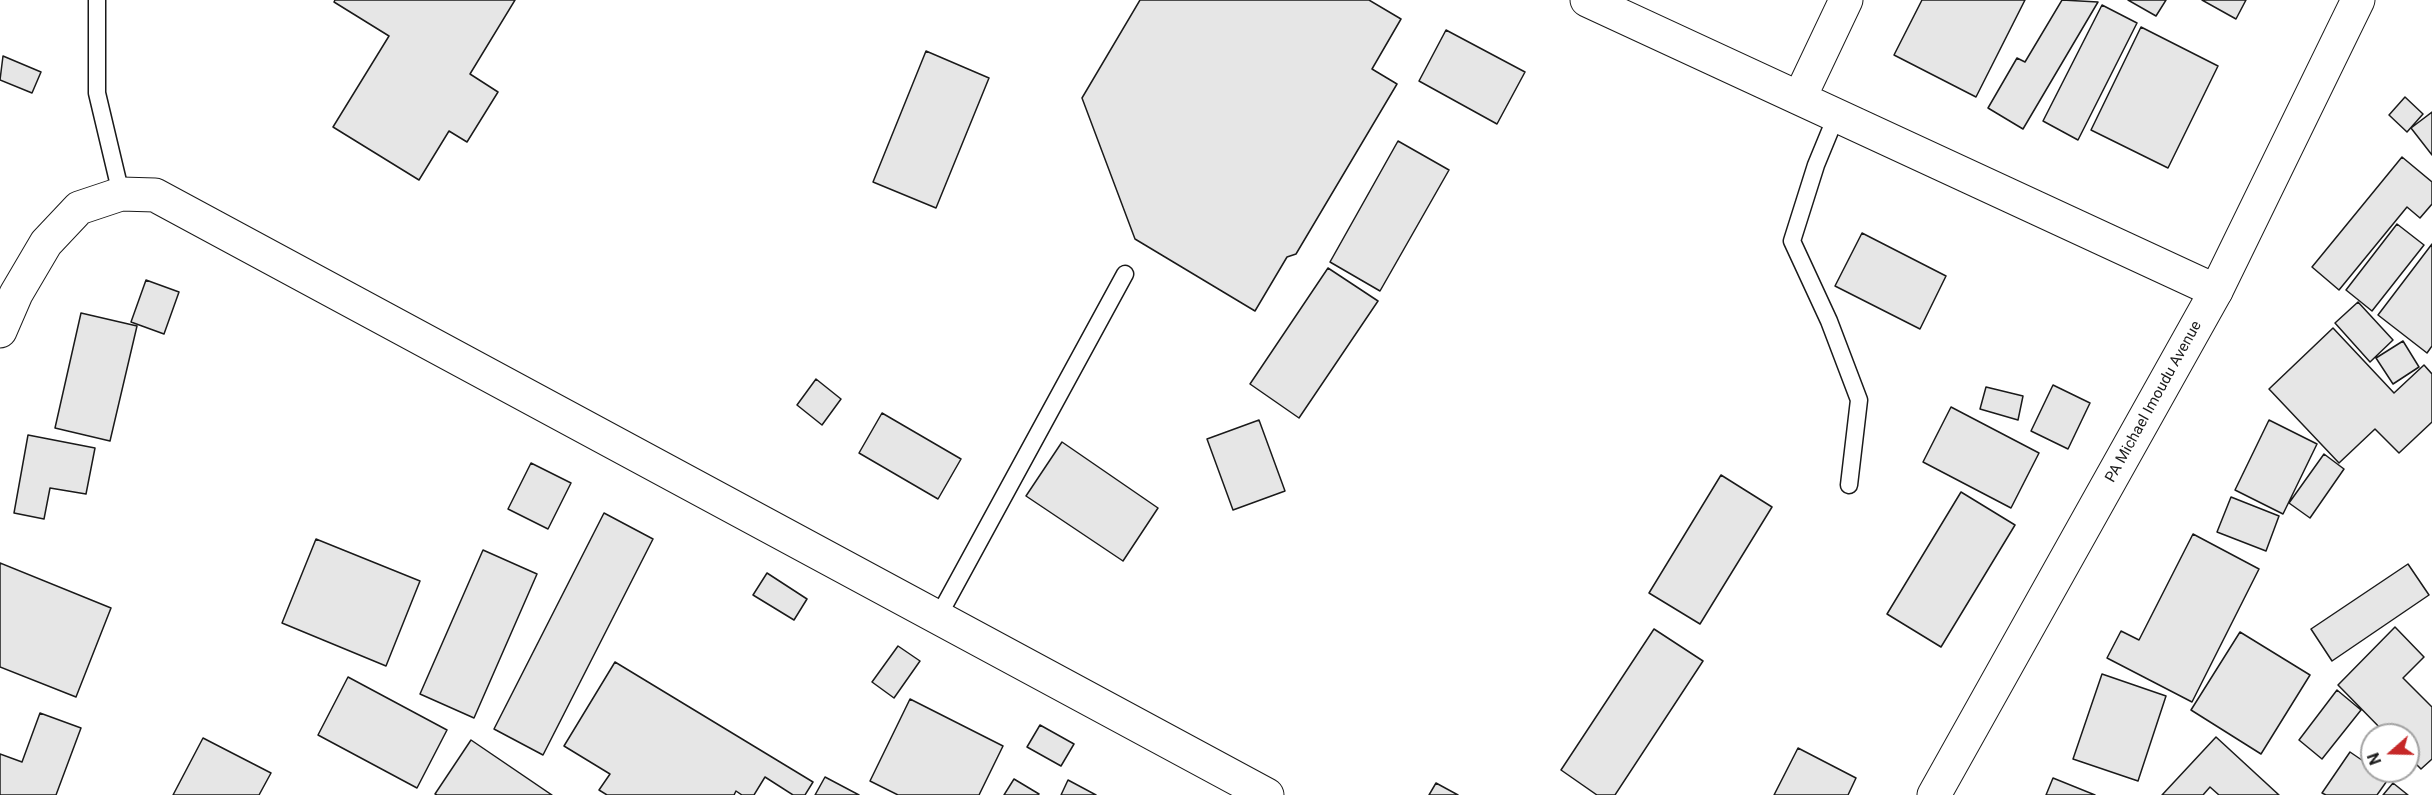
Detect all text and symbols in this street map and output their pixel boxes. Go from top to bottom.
street label: PA Michael Imoudu Avenue [2102,318,2206,486]
north arrow [2360,723,2420,783]
text: N [2364,750,2385,767]

